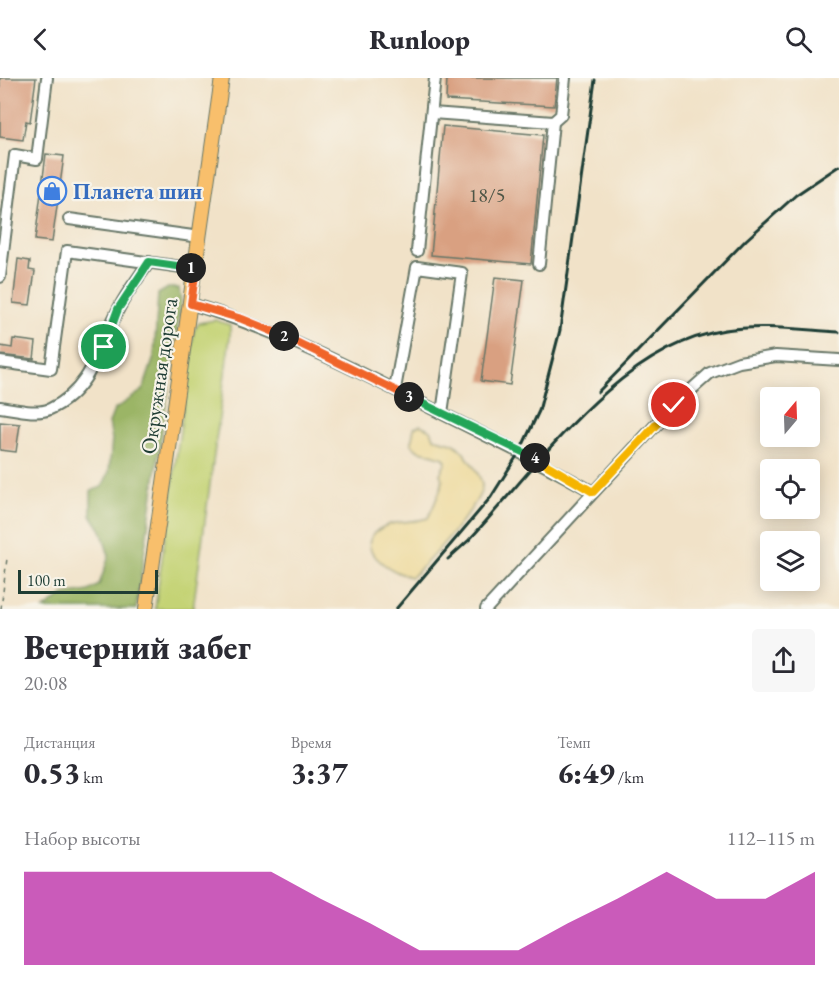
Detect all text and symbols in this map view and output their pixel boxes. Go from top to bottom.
text: Runloop [369,22,470,57]
icon: back [24,23,57,56]
icon: search [782,23,815,56]
shop icon: Планета шин [36,175,68,207]
place label: Планета шин [73,177,203,206]
house number: 18/5 [469,182,505,208]
pin: 1 [176,253,206,283]
text: 1 [187,257,195,278]
street label: Окружная дорога [134,296,184,456]
pin [78,321,129,372]
pin: 2 [269,321,299,351]
text: 2 [280,325,288,346]
icon: arrive [87,330,120,363]
pin [648,379,699,430]
pin: 3 [394,382,424,412]
text: 3 [405,386,413,407]
north arrow [760,387,820,447]
map controls [760,387,820,591]
icon: check [657,388,690,421]
pin: 4 [520,443,550,473]
text: 4 [531,447,539,468]
button: locate [760,459,820,519]
button: layers [760,531,820,591]
scale bar [18,567,158,594]
text: 100 m [27,570,66,591]
text: Вечерний забег [24,626,251,669]
button: share [752,629,815,692]
text: 20:08 [24,670,67,696]
text: Дистанция [24,732,95,753]
text: Время [291,732,332,753]
text: Темп [557,732,591,753]
text: 0.53 [24,753,80,792]
text: 3:37 [291,753,348,792]
text: 6:49 [557,753,615,792]
text: km [80,767,103,788]
text: /km [615,767,644,788]
text: Набор высоты [24,825,140,851]
text: 112–115 m [727,825,815,851]

